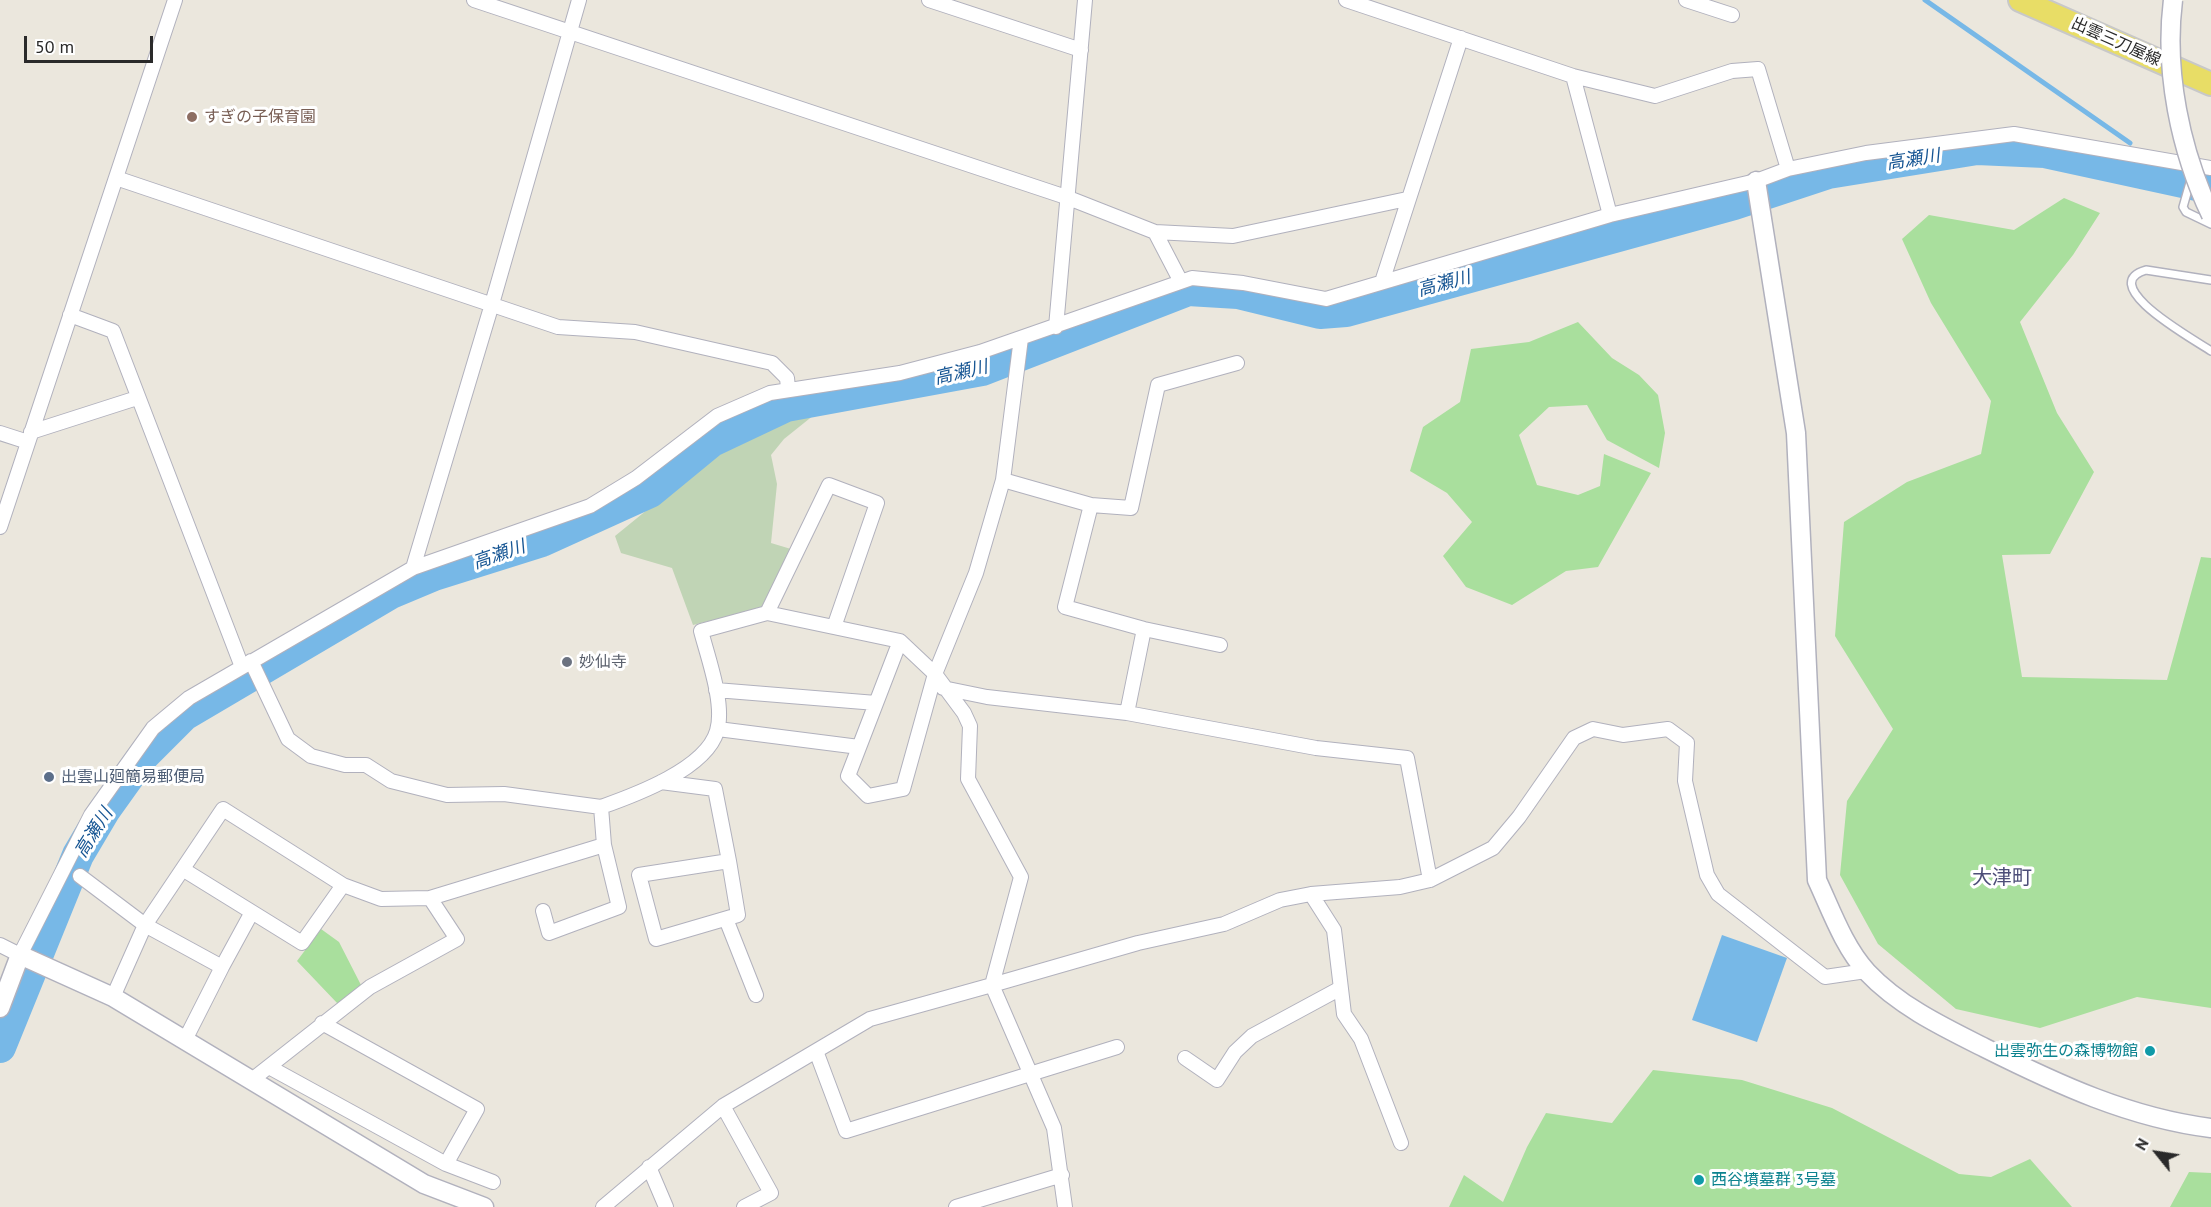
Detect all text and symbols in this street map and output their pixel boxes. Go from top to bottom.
street label: 出雲三刀屋線 [2068,14,2164,70]
scale bar [27,24,156,62]
text: 50 m [35,35,74,58]
place label: すぎの子保育園 [204,107,316,127]
marker: すぎの子保育園 [185,110,199,124]
water label: 高瀬川 [1885,145,1941,175]
water label: 高瀬川 [1415,267,1473,301]
water label: 高瀬川 [932,356,990,390]
water label: 高瀬川 [470,536,528,574]
place label: 妙仙寺 [579,652,627,672]
marker: 妙仙寺 [560,655,574,669]
place label: 出雲山廻簡易郵便局 [61,767,205,787]
marker: 出雲山廻簡易郵便局 [42,770,56,784]
water label: 高瀬川 [71,804,117,862]
district label: 大津町 [1972,866,2032,890]
place label: 出雲弥生の森博物館 [1994,1041,2138,1061]
marker: 出雲弥生の森博物館 [2143,1044,2157,1058]
north arrow [2127,1123,2187,1183]
text: N [2130,1134,2153,1154]
place label: 西谷墳墓群 3号墓 [1711,1170,1836,1190]
marker: 西谷墳墓群 3号墓 [1692,1173,1706,1187]

